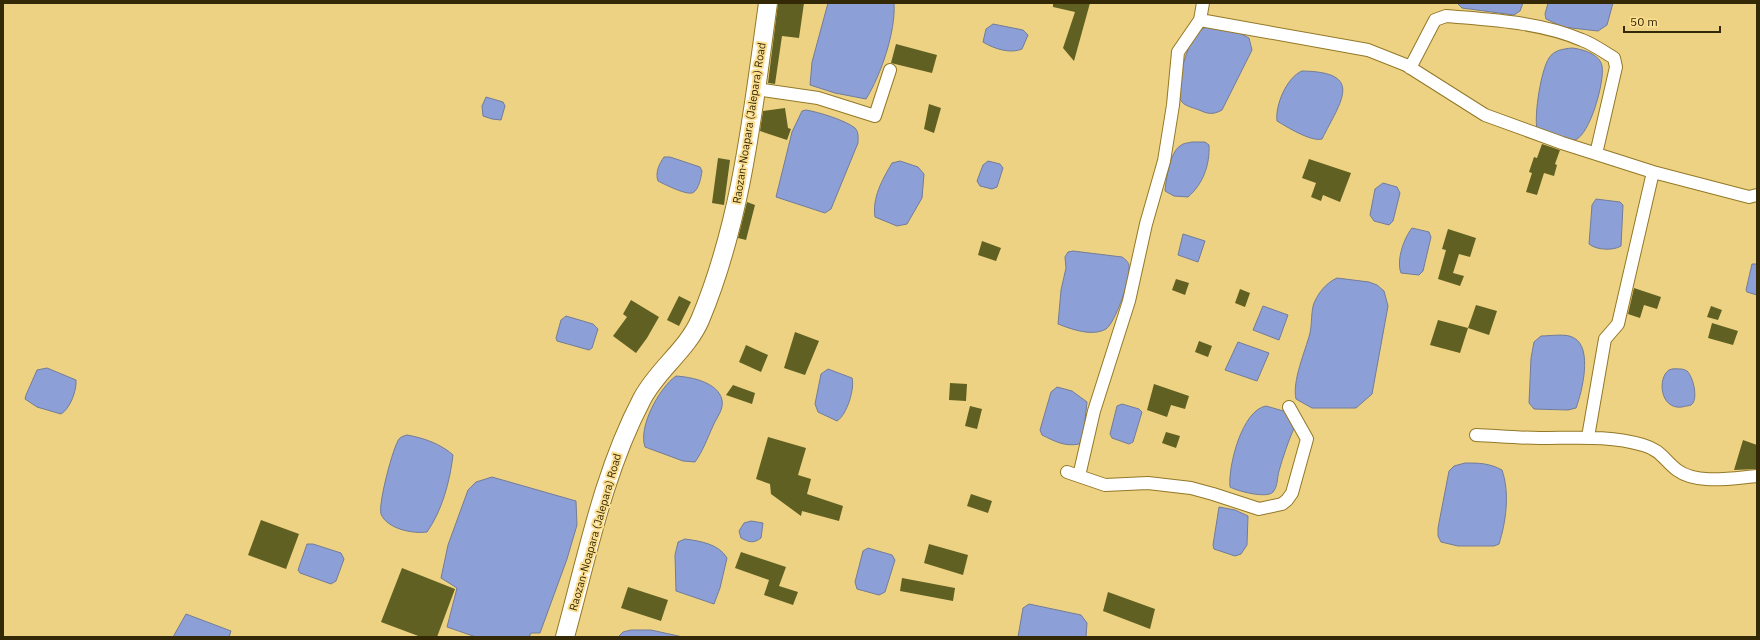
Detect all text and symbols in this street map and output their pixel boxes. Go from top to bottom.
scale bar [1624,8,1720,34]
text: 50 m [1630,14,1658,29]
street label: Raozan-Noapara (Jalepara) Road [729,41,769,205]
street label: Raozan-Noapara (Jalepara) Road [566,452,624,612]

